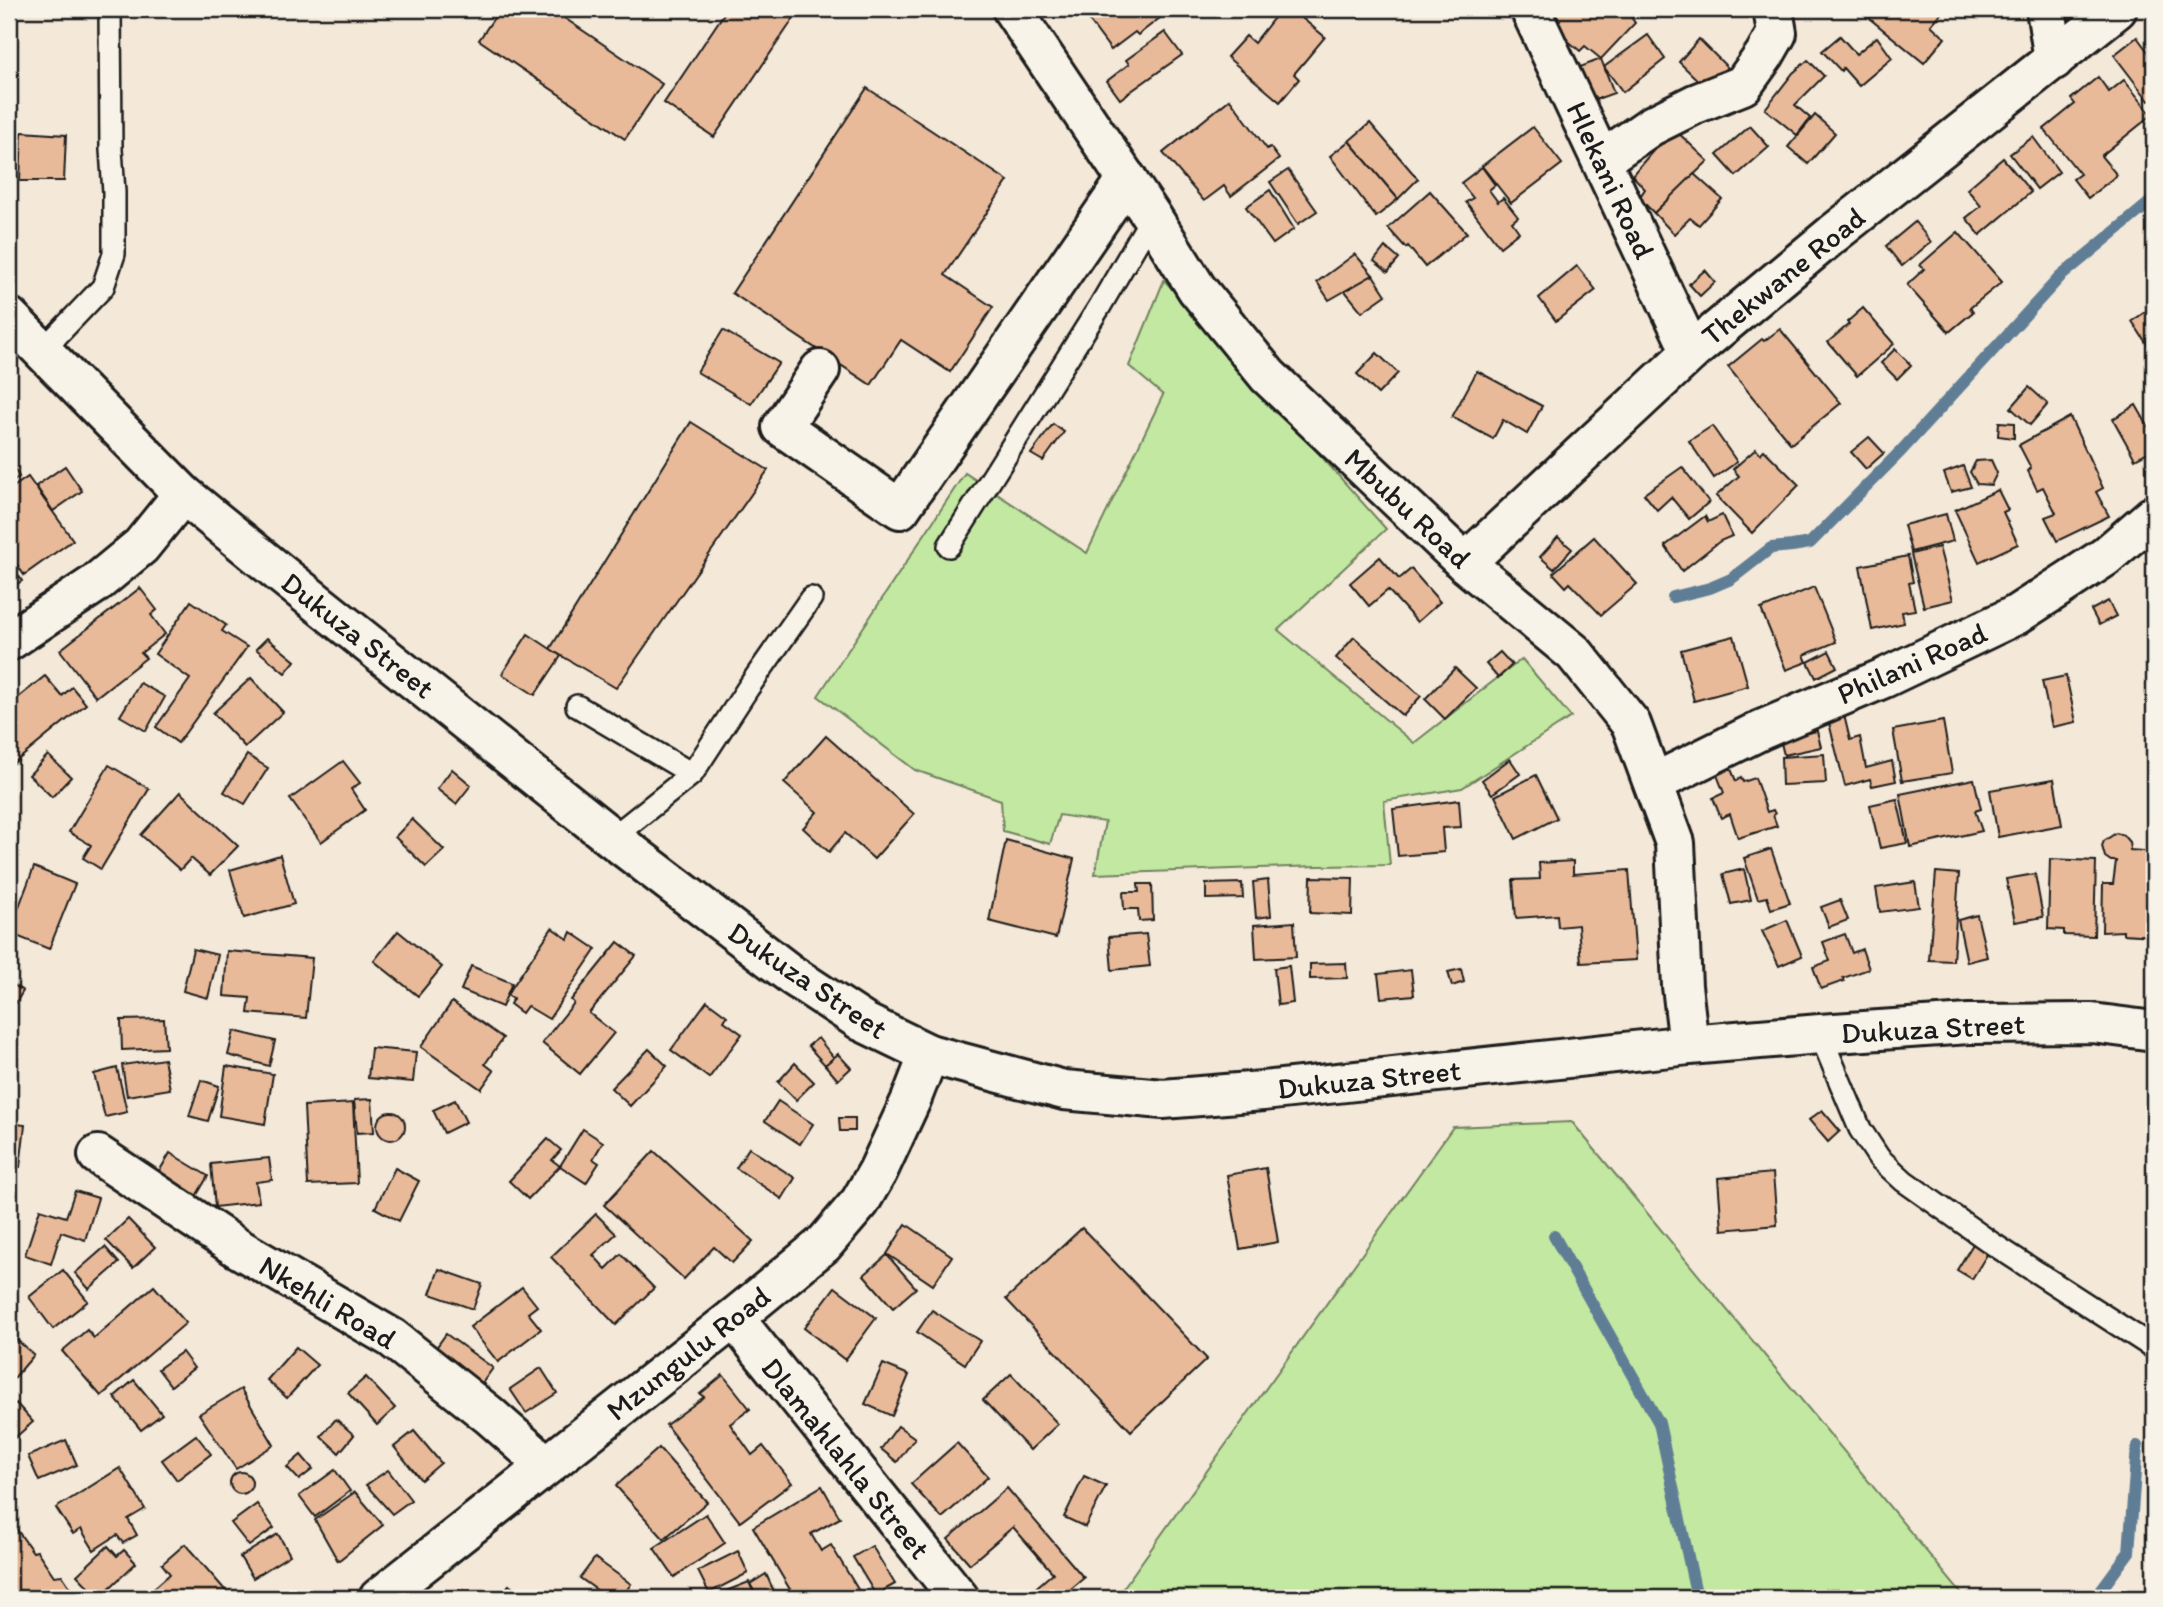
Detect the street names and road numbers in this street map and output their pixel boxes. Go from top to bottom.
street label: Hlekani Road [1558,95,1664,265]
street label: Thekwane Road [1694,199,1872,353]
street label: Mbubu Road [1337,440,1479,576]
street label: Dukuza Street [274,564,442,706]
street label: Philani Road [1831,613,1993,712]
street label: Dukuza Street [721,913,895,1047]
street label: Dukuza Street [1840,1005,2026,1051]
street label: Dukuza Street [1276,1051,1462,1107]
street label: Nkehli Road [253,1247,404,1358]
street label: Mzungulu Road [599,1278,777,1428]
street label: Dlamahlahla Street [753,1350,939,1566]

